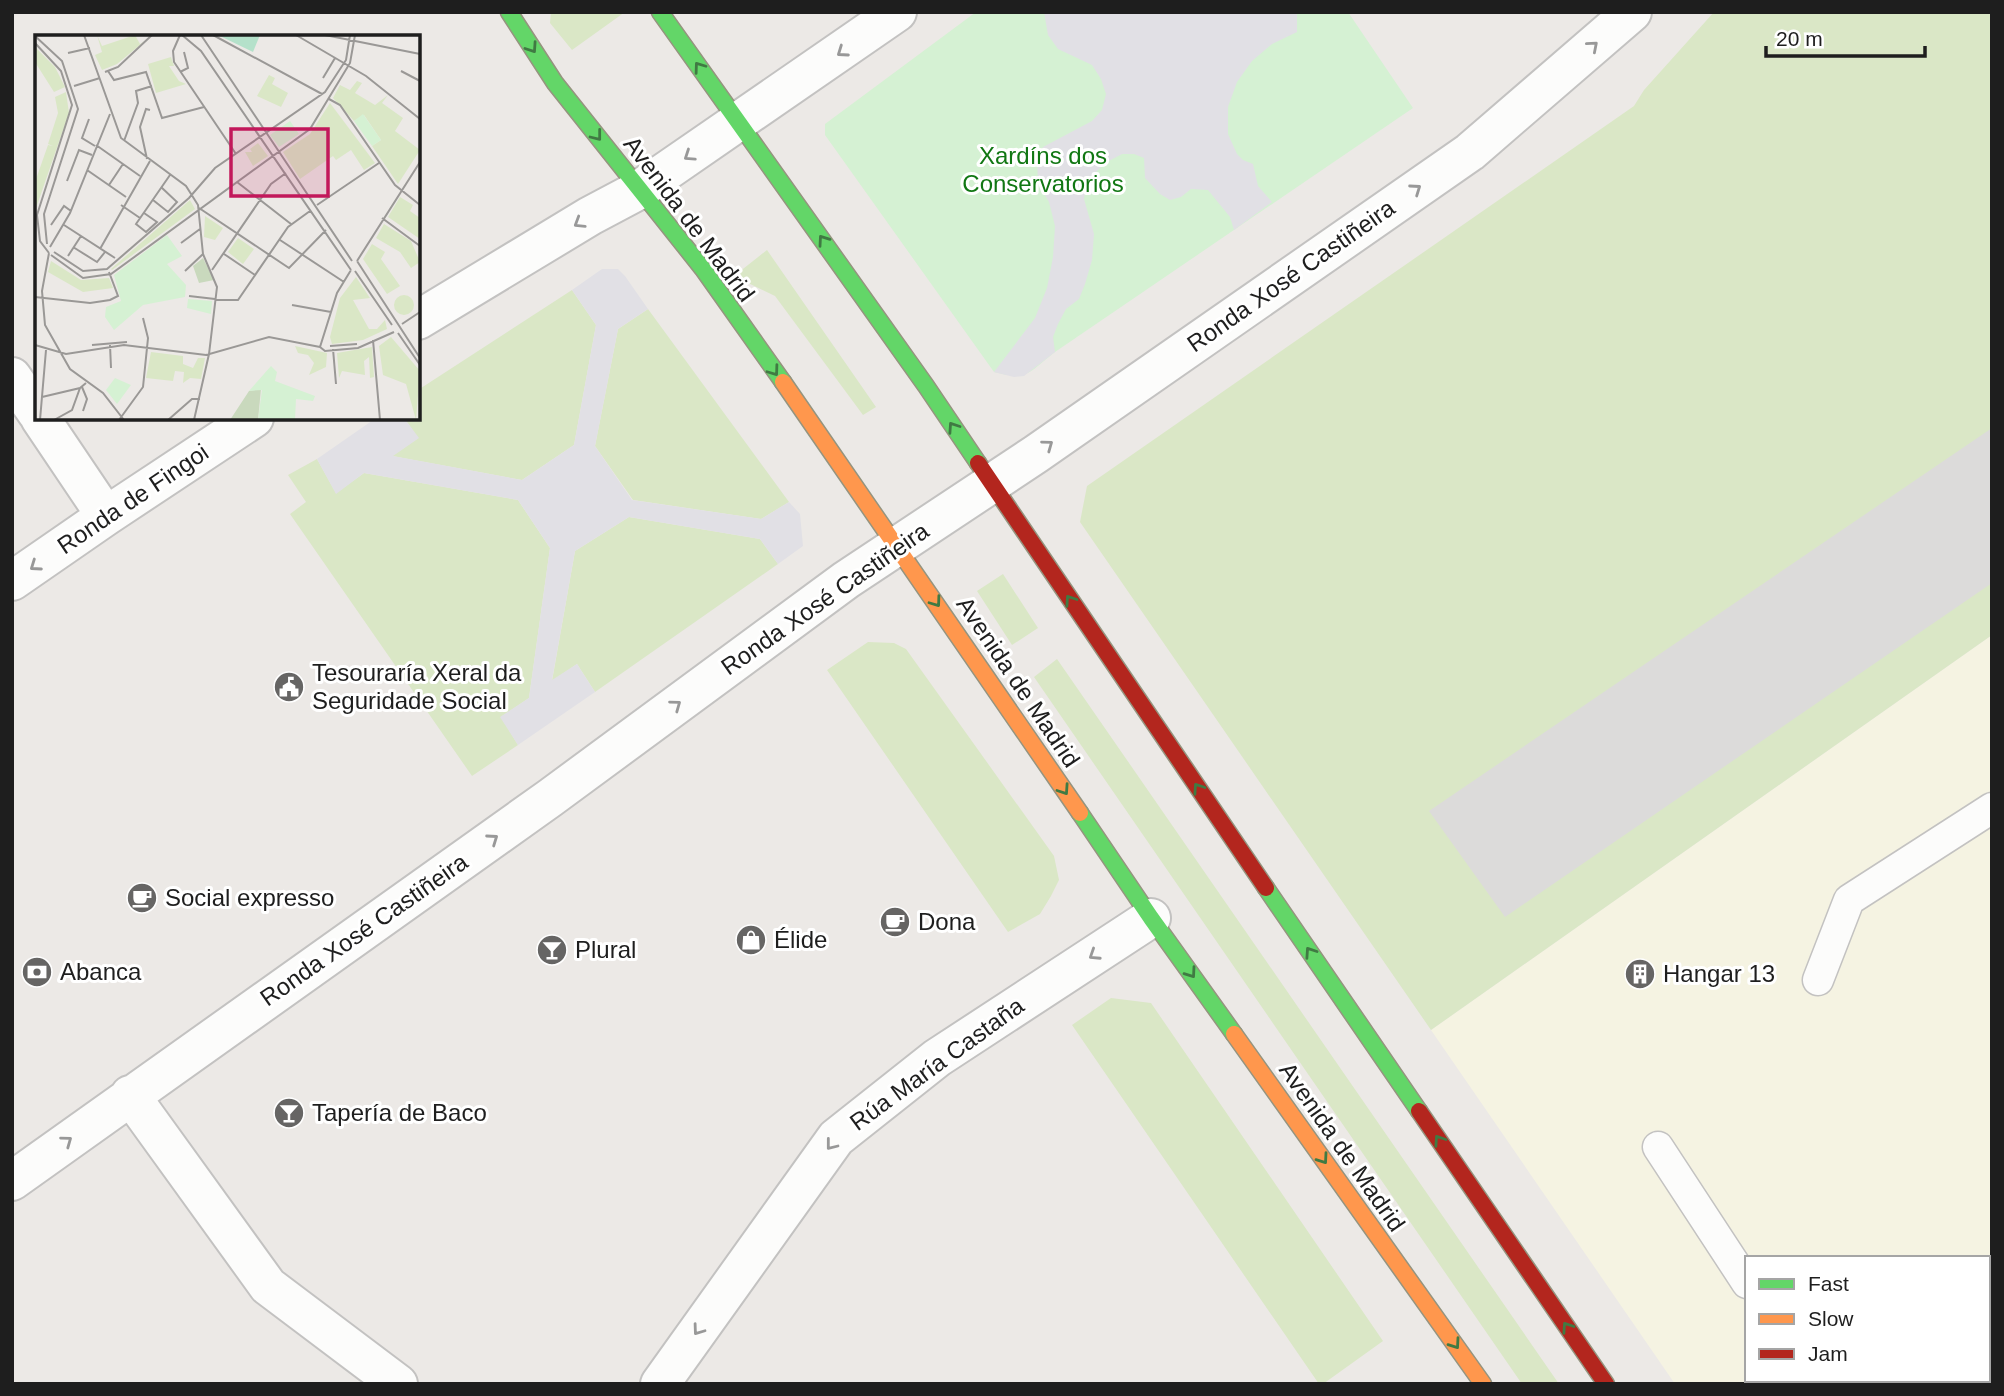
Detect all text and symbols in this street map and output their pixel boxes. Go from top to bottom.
scale bar [1766,14,1925,58]
text: 20 m [1776,27,1823,50]
inset map [35,35,420,420]
one-way arrow [524,40,537,53]
one-way arrow [1585,42,1598,54]
one-way arrow [837,44,850,56]
one-way arrow [695,62,707,75]
one-way arrow [589,129,602,141]
street label: Avenida de Madrid [619,131,760,307]
park label: Xardíns dos Conservatorios [962,142,1124,197]
one-way arrow [684,148,697,160]
one-way arrow [1408,185,1421,197]
street label: Ronda Xosé Castiñeira [1182,193,1400,357]
one-way arrow [574,214,587,227]
one-way arrow [819,235,831,248]
one-way arrow [766,363,779,376]
one-way arrow [949,422,961,435]
street label: Ronda de Fingoi [52,438,213,559]
one-way arrow [1040,441,1053,453]
street label: Ronda Xosé Castiñeira [716,516,934,680]
one-way arrow [30,558,43,570]
street label: Avenida de Madrid [951,591,1085,772]
one-way arrow [927,594,940,607]
one-way arrow [1066,595,1078,608]
place label: Tesouraría Xeral da Seguridade Social [312,659,522,714]
public building icon: Tesouraría Xeral da Seguridade Social [272,670,306,704]
one-way arrow [669,700,681,713]
one-way arrow [1056,782,1068,795]
one-way arrow [1194,783,1206,796]
one-way arrow [485,834,498,847]
street label: Ronda Xosé Castiñeira [255,847,473,1011]
cafe icon: Social expresso [125,881,159,915]
place label: Social expresso [165,884,334,911]
cafe icon: Dona [878,905,912,939]
place label: Dona [918,908,976,935]
shop icon: Élide [734,923,768,957]
place label: Élide [774,926,827,953]
bar icon: Plural [535,933,569,967]
place label: Plural [575,936,636,963]
one-way arrow [1089,946,1102,959]
one-way arrow [1306,947,1318,960]
bank icon: Abanca [20,955,54,989]
building icon: Hangar 13 [1623,957,1657,991]
place label: Abanca [60,958,142,985]
place label: Hangar 13 [1663,960,1775,987]
one-way arrow [1183,965,1195,978]
street label: Rúa María Castaña [845,991,1029,1136]
street label: Avenida de Madrid [1274,1057,1411,1236]
bar icon: Tapería de Baco [272,1096,306,1130]
place label: Tapería de Baco [312,1099,487,1126]
one-way arrow [1434,1135,1447,1148]
one-way arrow [59,1136,72,1149]
one-way arrow [827,1138,840,1150]
one-way arrow [1315,1151,1327,1164]
legend [1745,1256,1990,1382]
text: Fast [1808,1272,1849,1295]
text: Slow [1808,1307,1854,1330]
one-way arrow [694,1322,706,1335]
one-way arrow [1562,1322,1575,1335]
one-way arrow [1447,1336,1459,1349]
text: Jam [1808,1342,1848,1365]

